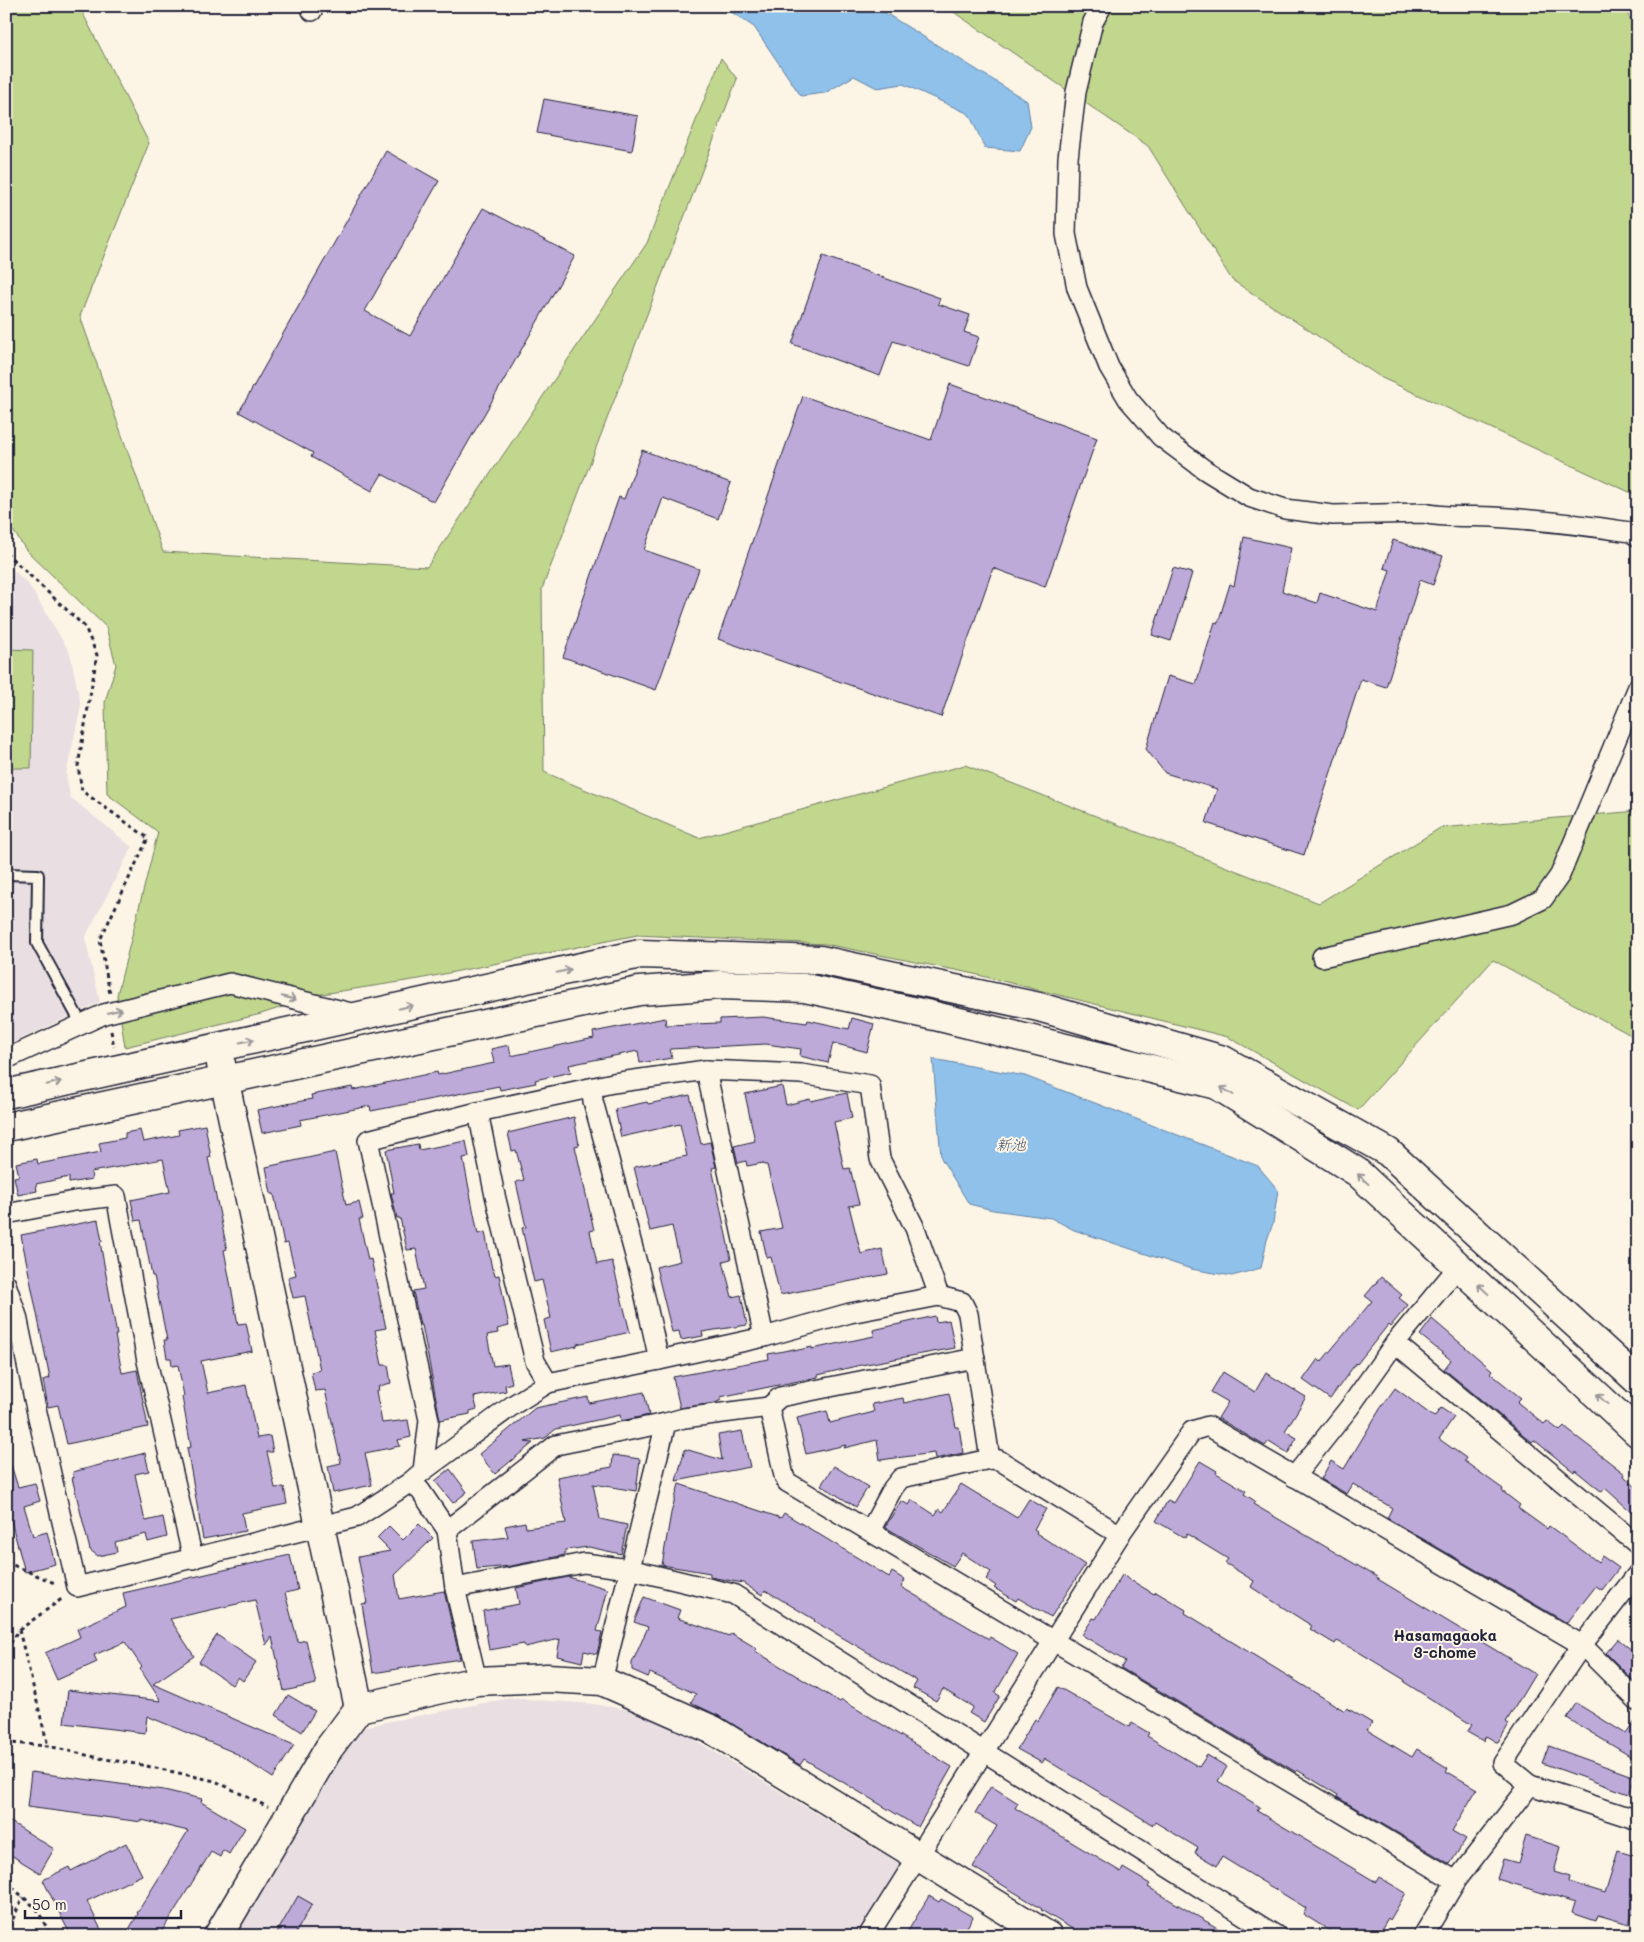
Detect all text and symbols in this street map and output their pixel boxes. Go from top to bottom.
one-way arrow [556,966,572,975]
one-way arrow [281,994,297,1003]
one-way arrow [397,1002,413,1011]
one-way arrow [106,1006,122,1015]
one-way arrow [238,1036,254,1045]
one-way arrow [45,1078,61,1087]
one-way arrow [1220,1086,1234,1096]
water label: 新池 [996,1134,1027,1154]
one-way arrow [1357,1173,1370,1185]
one-way arrow [1476,1283,1489,1295]
one-way arrow [1596,1394,1609,1406]
district label: Hasamagaoka 3-chome [1393,1625,1497,1662]
scale bar [25,1887,181,1919]
text: 50 m [32,1894,67,1914]

